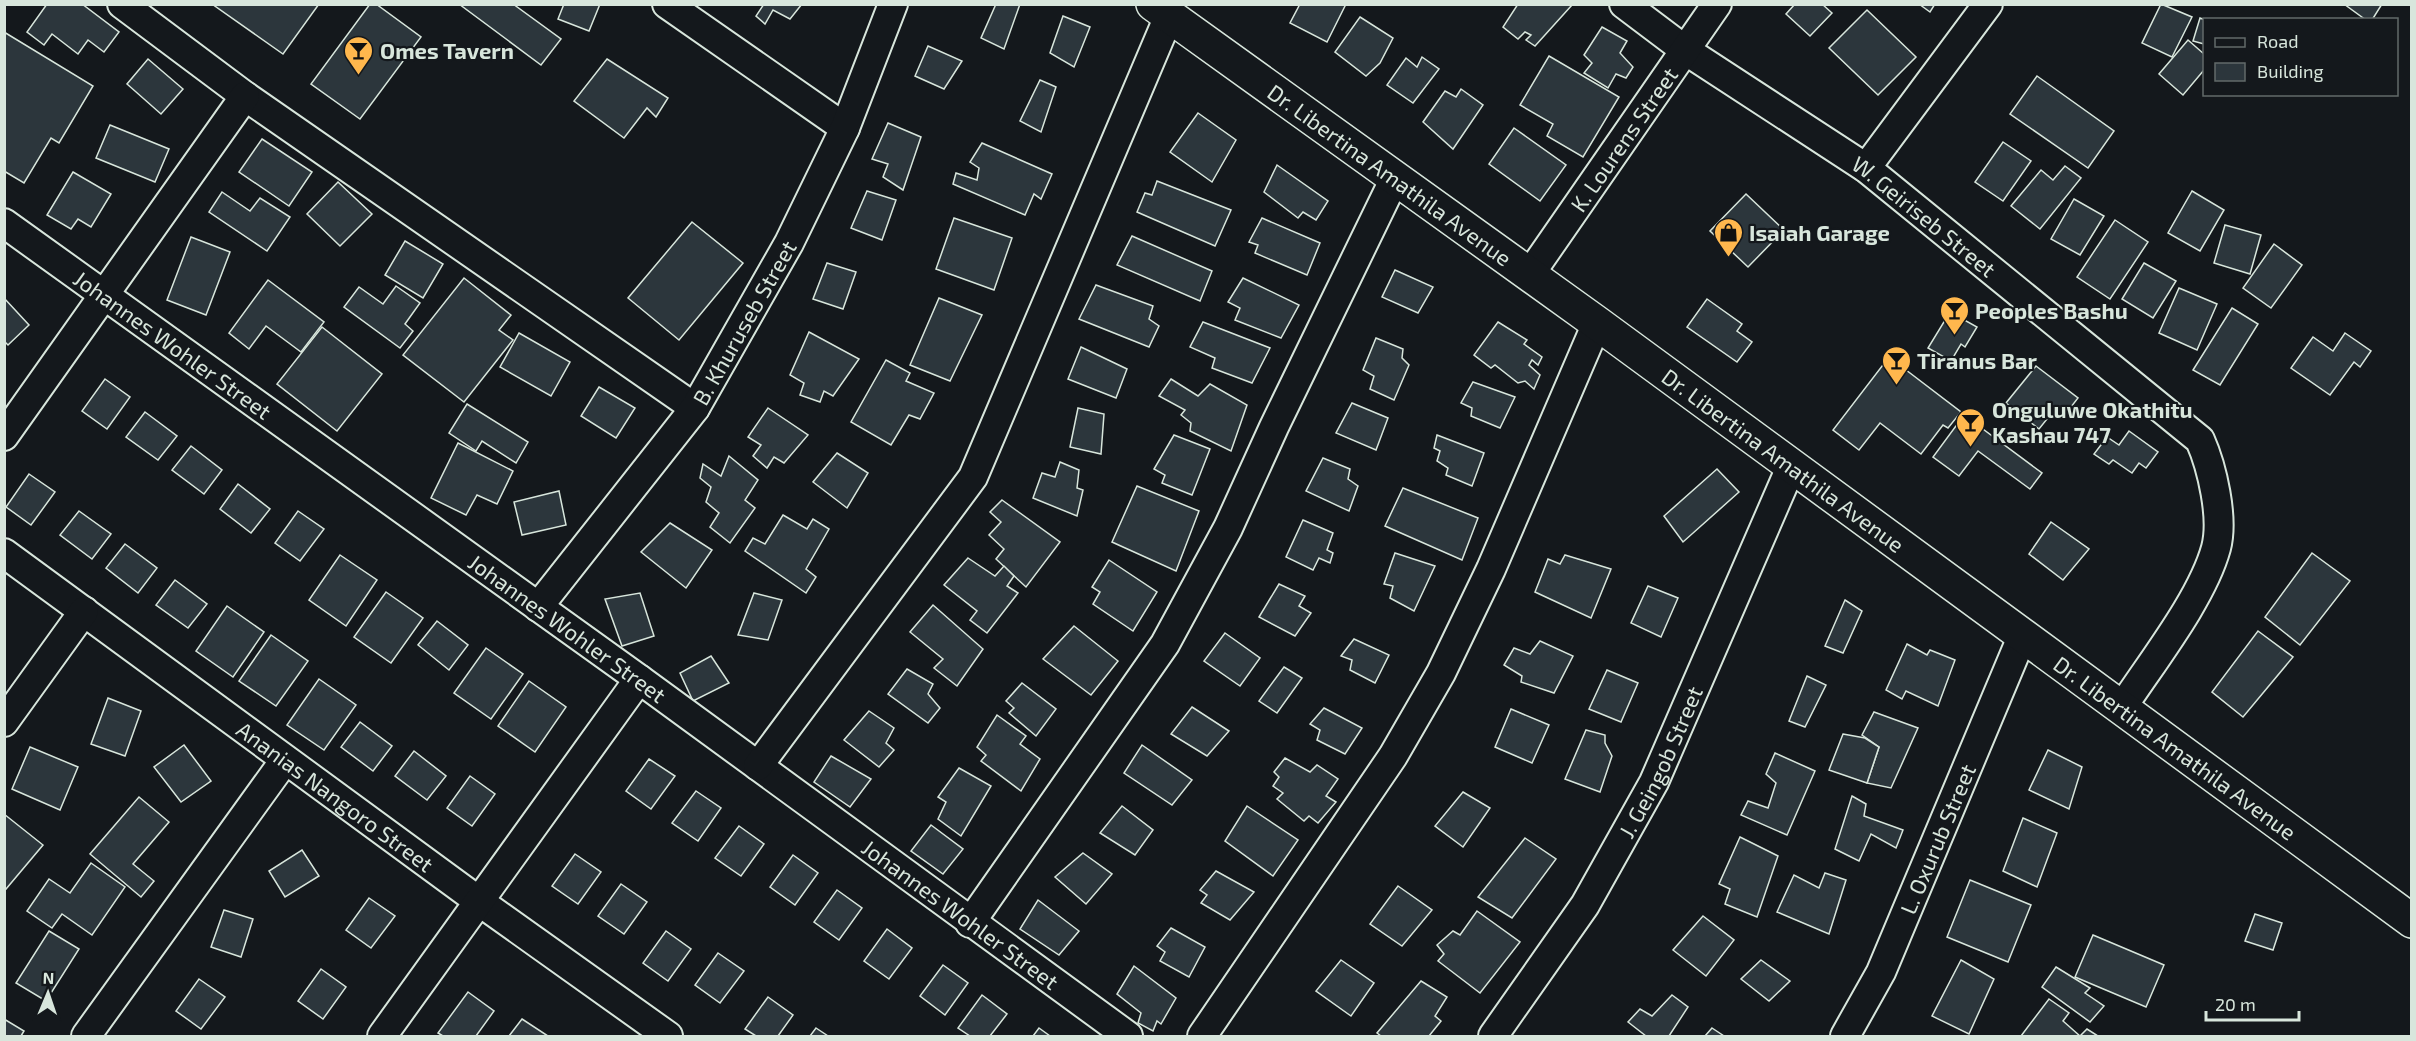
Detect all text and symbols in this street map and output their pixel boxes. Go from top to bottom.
legend [2203,18,2398,96]
text: Road [2257,30,2298,52]
bar icon: Omes Tavern [343,34,375,76]
place label: Omes Tavern [380,37,514,63]
text: Building [2257,60,2324,82]
street label: K. Lourens Street [1564,62,1682,216]
street label: Dr. Libertina Amathila Avenue [1263,78,1517,271]
street label: W. Geiriseb Street [1848,150,2002,282]
shop icon: Isaiah Garage [1712,216,1744,258]
place label: Isaiah Garage [1749,219,1890,245]
street label: B. Khuruseb Street [687,236,801,409]
street label: Johannes Wohler Street [69,265,277,424]
bar icon: Peoples Bashu [1938,294,1970,336]
place label: Peoples Bashu [1975,297,2128,323]
bar icon: Tiranus Bar [1880,344,1912,386]
place label: Tiranus Bar [1917,347,2038,373]
street label: Dr. Libertina Amathila Avenue [1657,362,1910,557]
place label: Onguluwe Okathitu Kashau 747 [1992,396,2193,447]
bar icon: Onguluwe Okathitu Kashau 747 [1955,406,1987,448]
street label: Johannes Wohler Street [464,548,671,708]
street label: Dr. Libertina Amathila Avenue [2049,650,2301,845]
street label: J. Geingob Street [1613,682,1707,842]
street label: Ananias Nangoro Street [232,715,439,877]
street label: L. Oxurub Street [1894,760,1980,918]
street label: Johannes Wohler Street [857,834,1064,994]
north arrow [18,963,78,1023]
text: N [42,968,55,987]
scale bar [2206,984,2299,1022]
text: 20 m [2215,993,2256,1015]

